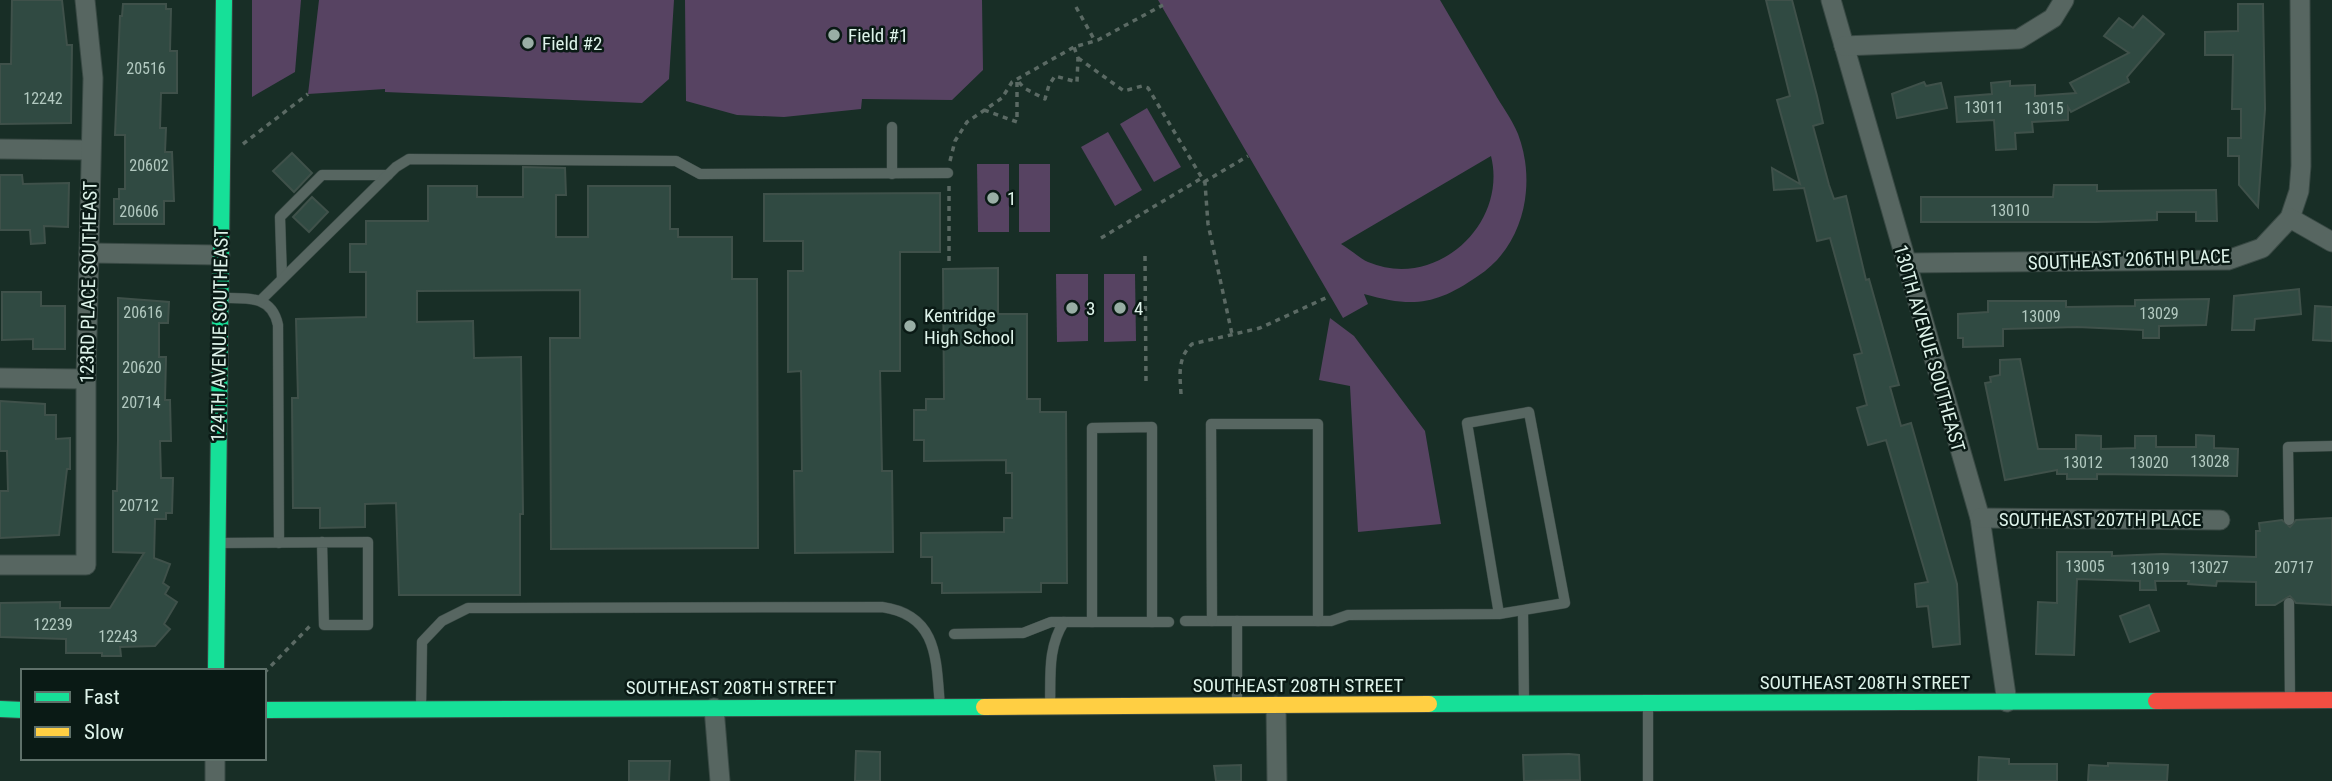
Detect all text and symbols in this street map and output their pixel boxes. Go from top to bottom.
place label: Field #1 [848,24,908,47]
marker: Field #1 [826,27,842,43]
place label: Field #2 [542,32,602,55]
marker: Field #2 [520,35,536,51]
house number: 20516 [126,59,166,78]
house number: 12242 [23,89,63,108]
house number: 13011 [1964,98,2004,117]
house number: 13015 [2024,99,2064,118]
house number: 20602 [129,156,169,175]
street label: 123RD PLACE SOUTHEAST [75,181,102,383]
place label: 1 [1007,187,1016,210]
marker: 1 [985,190,1001,206]
house number: 13010 [1990,201,2030,220]
house number: 20606 [119,202,159,221]
street label: 124TH AVENUE SOUTHEAST [206,228,233,442]
street label: 130TH AVENUE SOUTHEAST [1889,242,1970,454]
street label: SOUTHEAST 206TH PLACE [2027,244,2231,275]
place label: 3 [1086,297,1095,320]
place label: 4 [1134,297,1143,320]
marker: 3 [1064,300,1080,316]
marker: 4 [1112,300,1128,316]
house number: 20616 [123,303,163,322]
place label: Kentridge High School [924,304,1014,349]
house number: 13029 [2139,304,2179,323]
house number: 13009 [2021,307,2061,326]
marker: Kentridge High School [902,318,918,334]
house number: 20620 [122,358,162,377]
house number: 20714 [121,393,161,412]
house number: 13028 [2190,452,2230,471]
house number: 13012 [2063,453,2103,472]
house number: 13020 [2129,453,2169,472]
house number: 20712 [119,496,159,515]
street label: SOUTHEAST 207TH PLACE [1999,508,2201,531]
house number: 13005 [2065,557,2105,576]
house number: 13027 [2189,558,2229,577]
house number: 20717 [2274,558,2314,577]
house number: 13019 [2130,559,2170,578]
house number: 12239 [33,615,73,634]
house number: 12243 [98,627,138,646]
legend [21,669,266,760]
street label: SOUTHEAST 208TH STREET [1760,671,1970,694]
street label: SOUTHEAST 208TH STREET [1193,674,1403,697]
street label: SOUTHEAST 208TH STREET [626,676,836,699]
text: Fast [84,685,120,709]
text: Slow [84,720,124,744]

